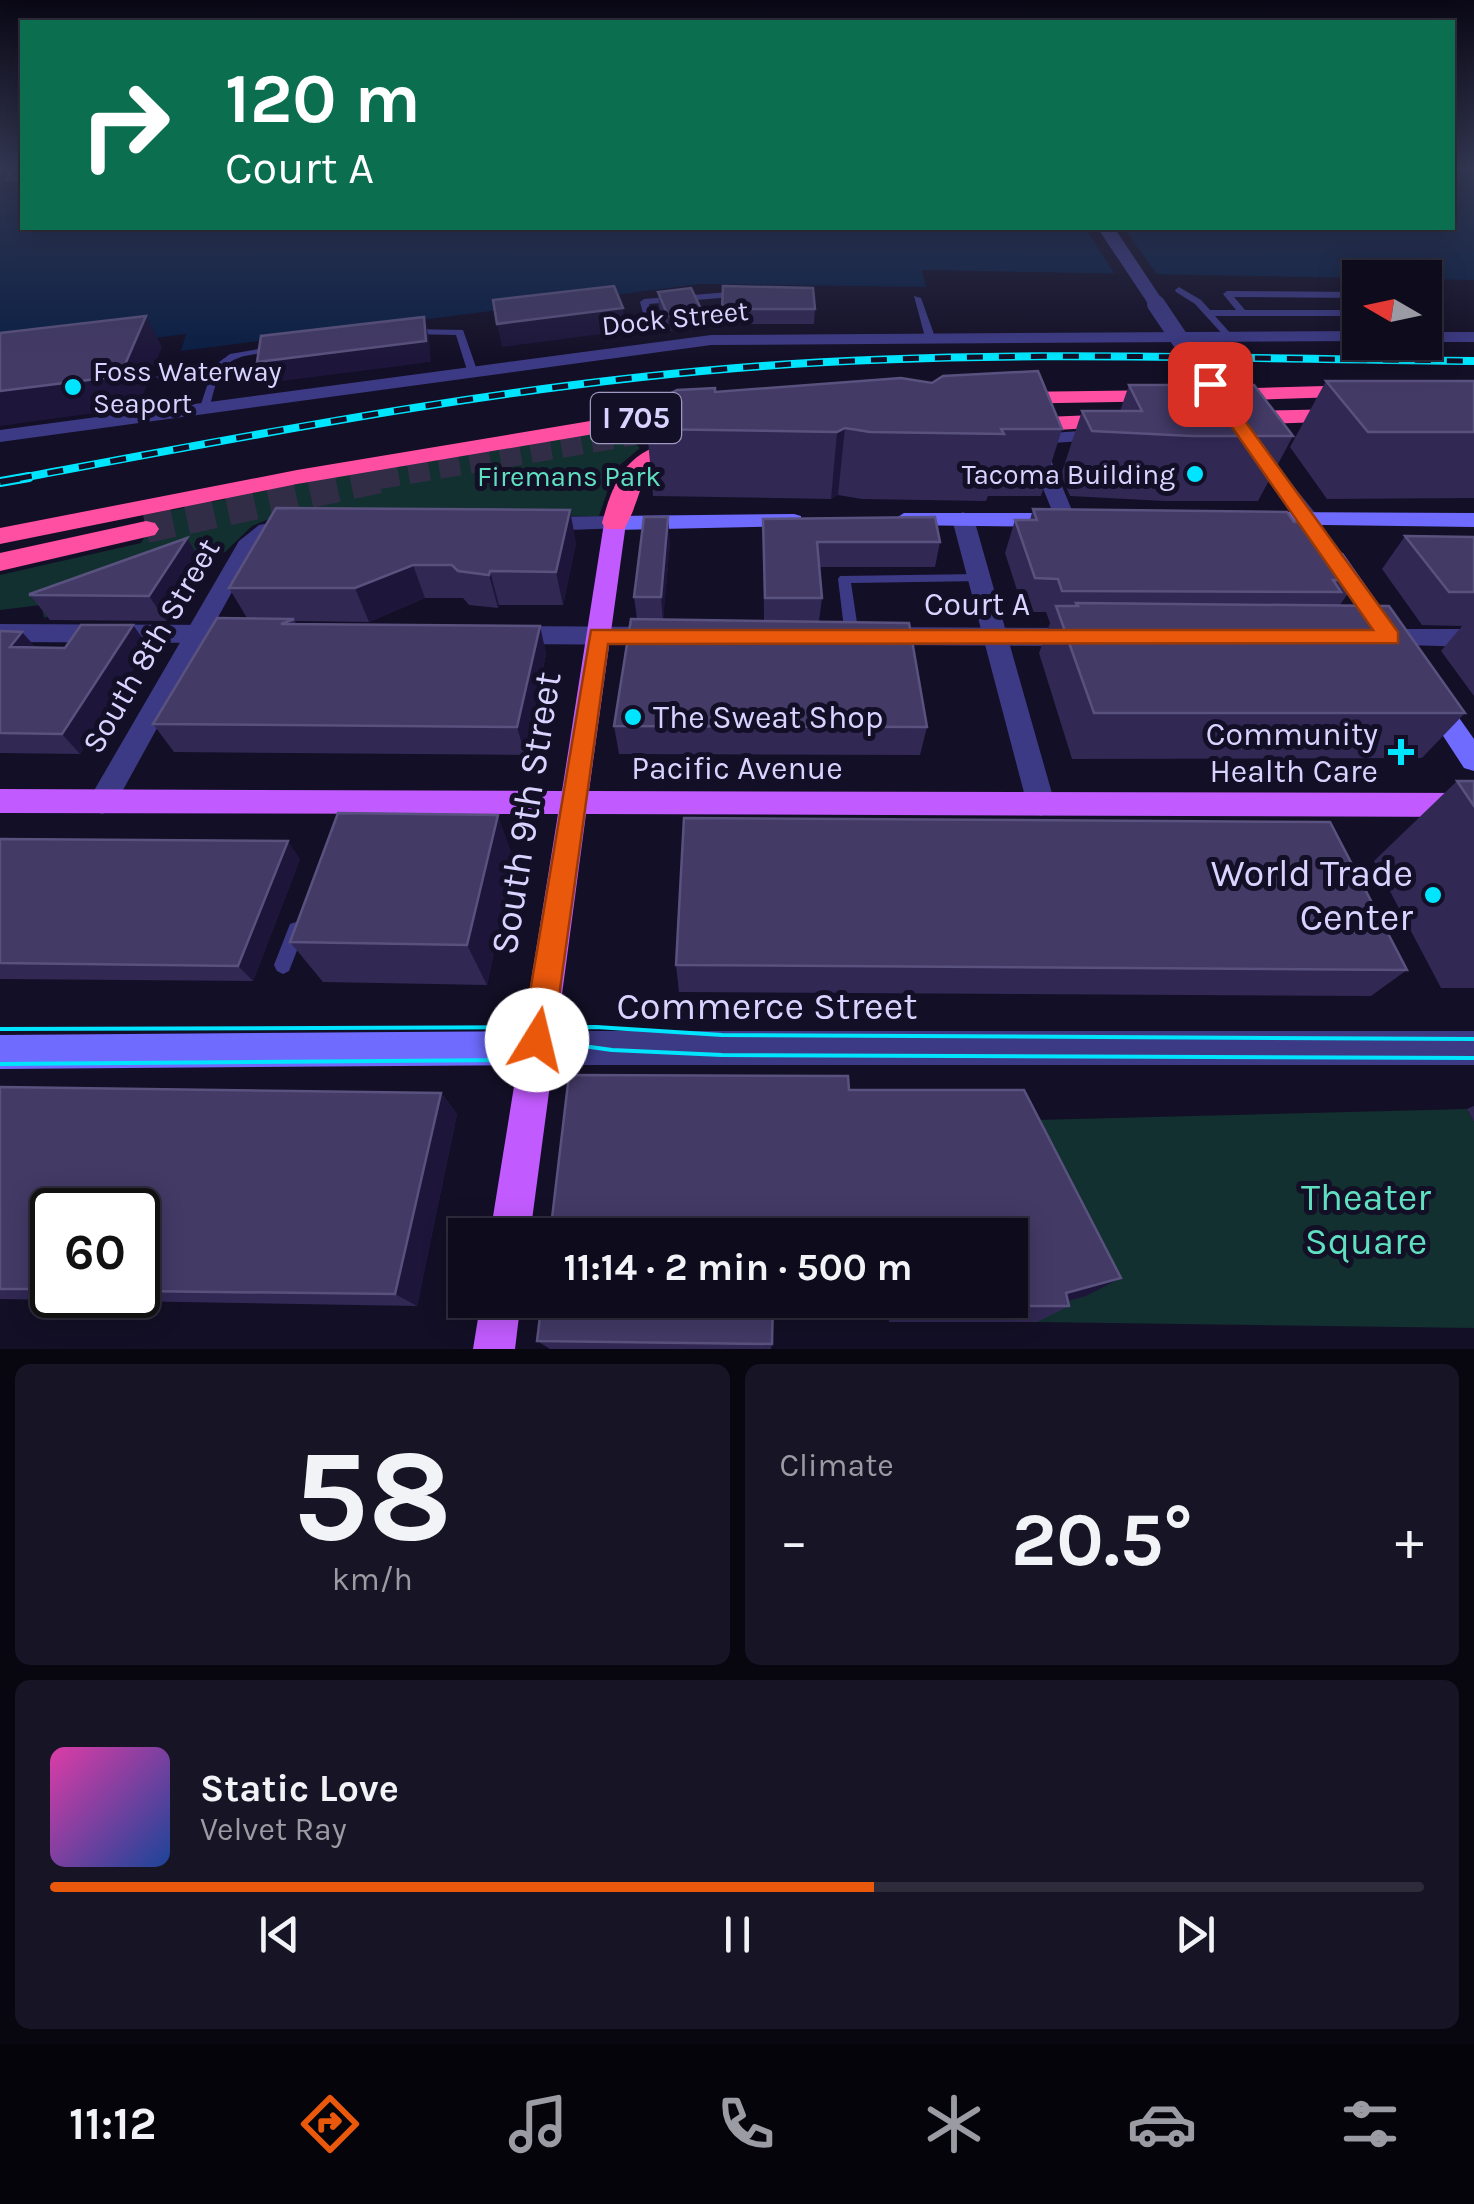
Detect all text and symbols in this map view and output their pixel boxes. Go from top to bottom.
text: 120 m [225,58,421,140]
icon: right [60,60,190,190]
text: Court A [225,142,374,194]
north arrow [1342,260,1442,360]
map controls [1342,260,1442,360]
street label: Dock Street [600,294,750,342]
pin [1168,342,1253,427]
place label: Foss Waterway Seaport [93,355,282,420]
icon: arrive [1183,357,1238,412]
marker: Foss Waterway Seaport [62,376,84,398]
road number: I 705 [591,393,681,443]
place label: Tacoma Building [962,458,1175,491]
park label: Firemans Park [477,460,661,493]
marker: Tacoma Building [1184,463,1206,485]
street label: South 8th Street [75,532,227,760]
street label: Court A [924,586,1030,623]
street label: South 9th Street [481,668,571,958]
place label: The Sweat Shop [653,699,883,736]
marker: The Sweat Shop [622,706,644,728]
place label: Community Health Care [1206,716,1378,790]
marker: Community Health Care [1388,739,1414,765]
street label: Pacific Avenue [631,750,843,787]
place label: World Trade Center [1211,851,1413,940]
marker: World Trade Center [1422,884,1444,906]
street label: Commerce Street [617,984,917,1029]
position arrow [485,988,589,1092]
park label: Theater Square [1301,1175,1431,1264]
speed limit sign: 60 [30,1188,160,1318]
text: 11:14 · 2 min · 500 m [564,1245,912,1290]
text: 58 [292,1420,452,1572]
text: Climate [780,1447,894,1484]
text: 20.5° [1011,1496,1193,1584]
text: − [780,1509,808,1573]
text: + [1395,1509,1424,1573]
text: km/h [332,1561,413,1598]
text: Static Love [200,1766,399,1811]
text: Velvet Ray [200,1811,347,1848]
icon: previous [252,1907,307,1962]
icon: pause [710,1907,765,1962]
icon: next [1168,1907,1223,1962]
icon: directions [295,2089,365,2159]
icon: music [503,2089,573,2159]
icon: phone [711,2089,781,2159]
icon: climate [919,2089,989,2159]
icon: car [1127,2089,1197,2159]
icon: filters [1335,2089,1405,2159]
text: 11:12 [69,2098,157,2150]

